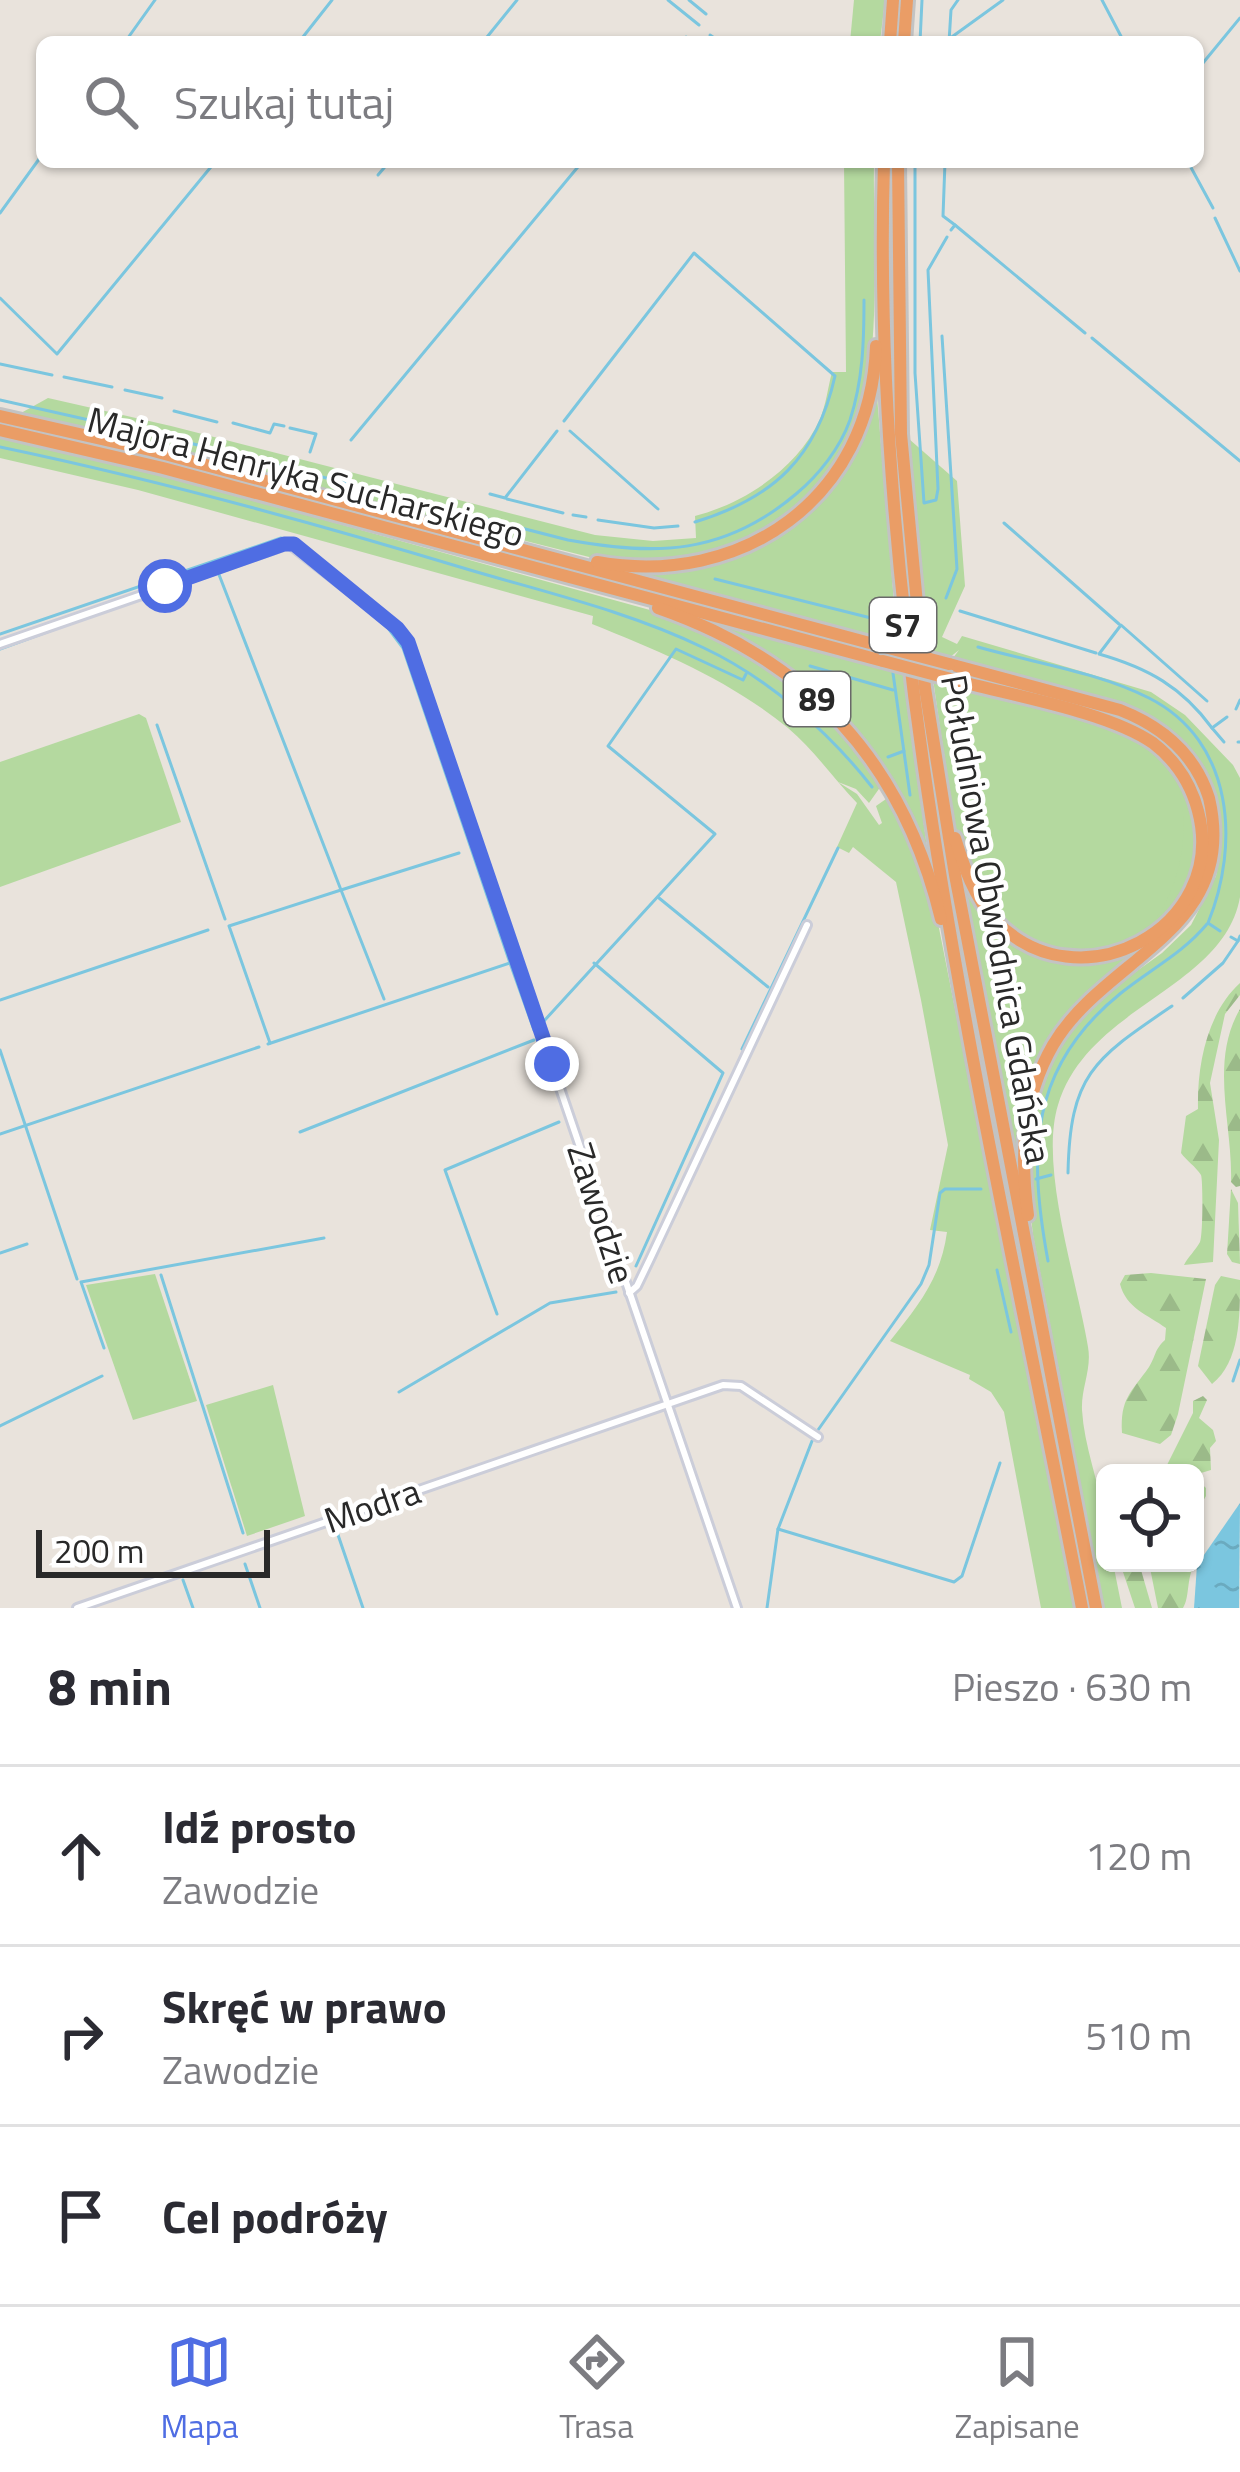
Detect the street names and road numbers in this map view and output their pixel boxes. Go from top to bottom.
street label: Majora Henryka Sucharskiego [82,391,530,561]
road number: S7 [870,598,936,652]
street label: Południowa Obwodnica Gdańska [927,670,1067,1168]
road number: 89 [784,672,850,726]
street label: Zawodzie [553,1136,651,1290]
street label: Modra [316,1463,428,1547]

